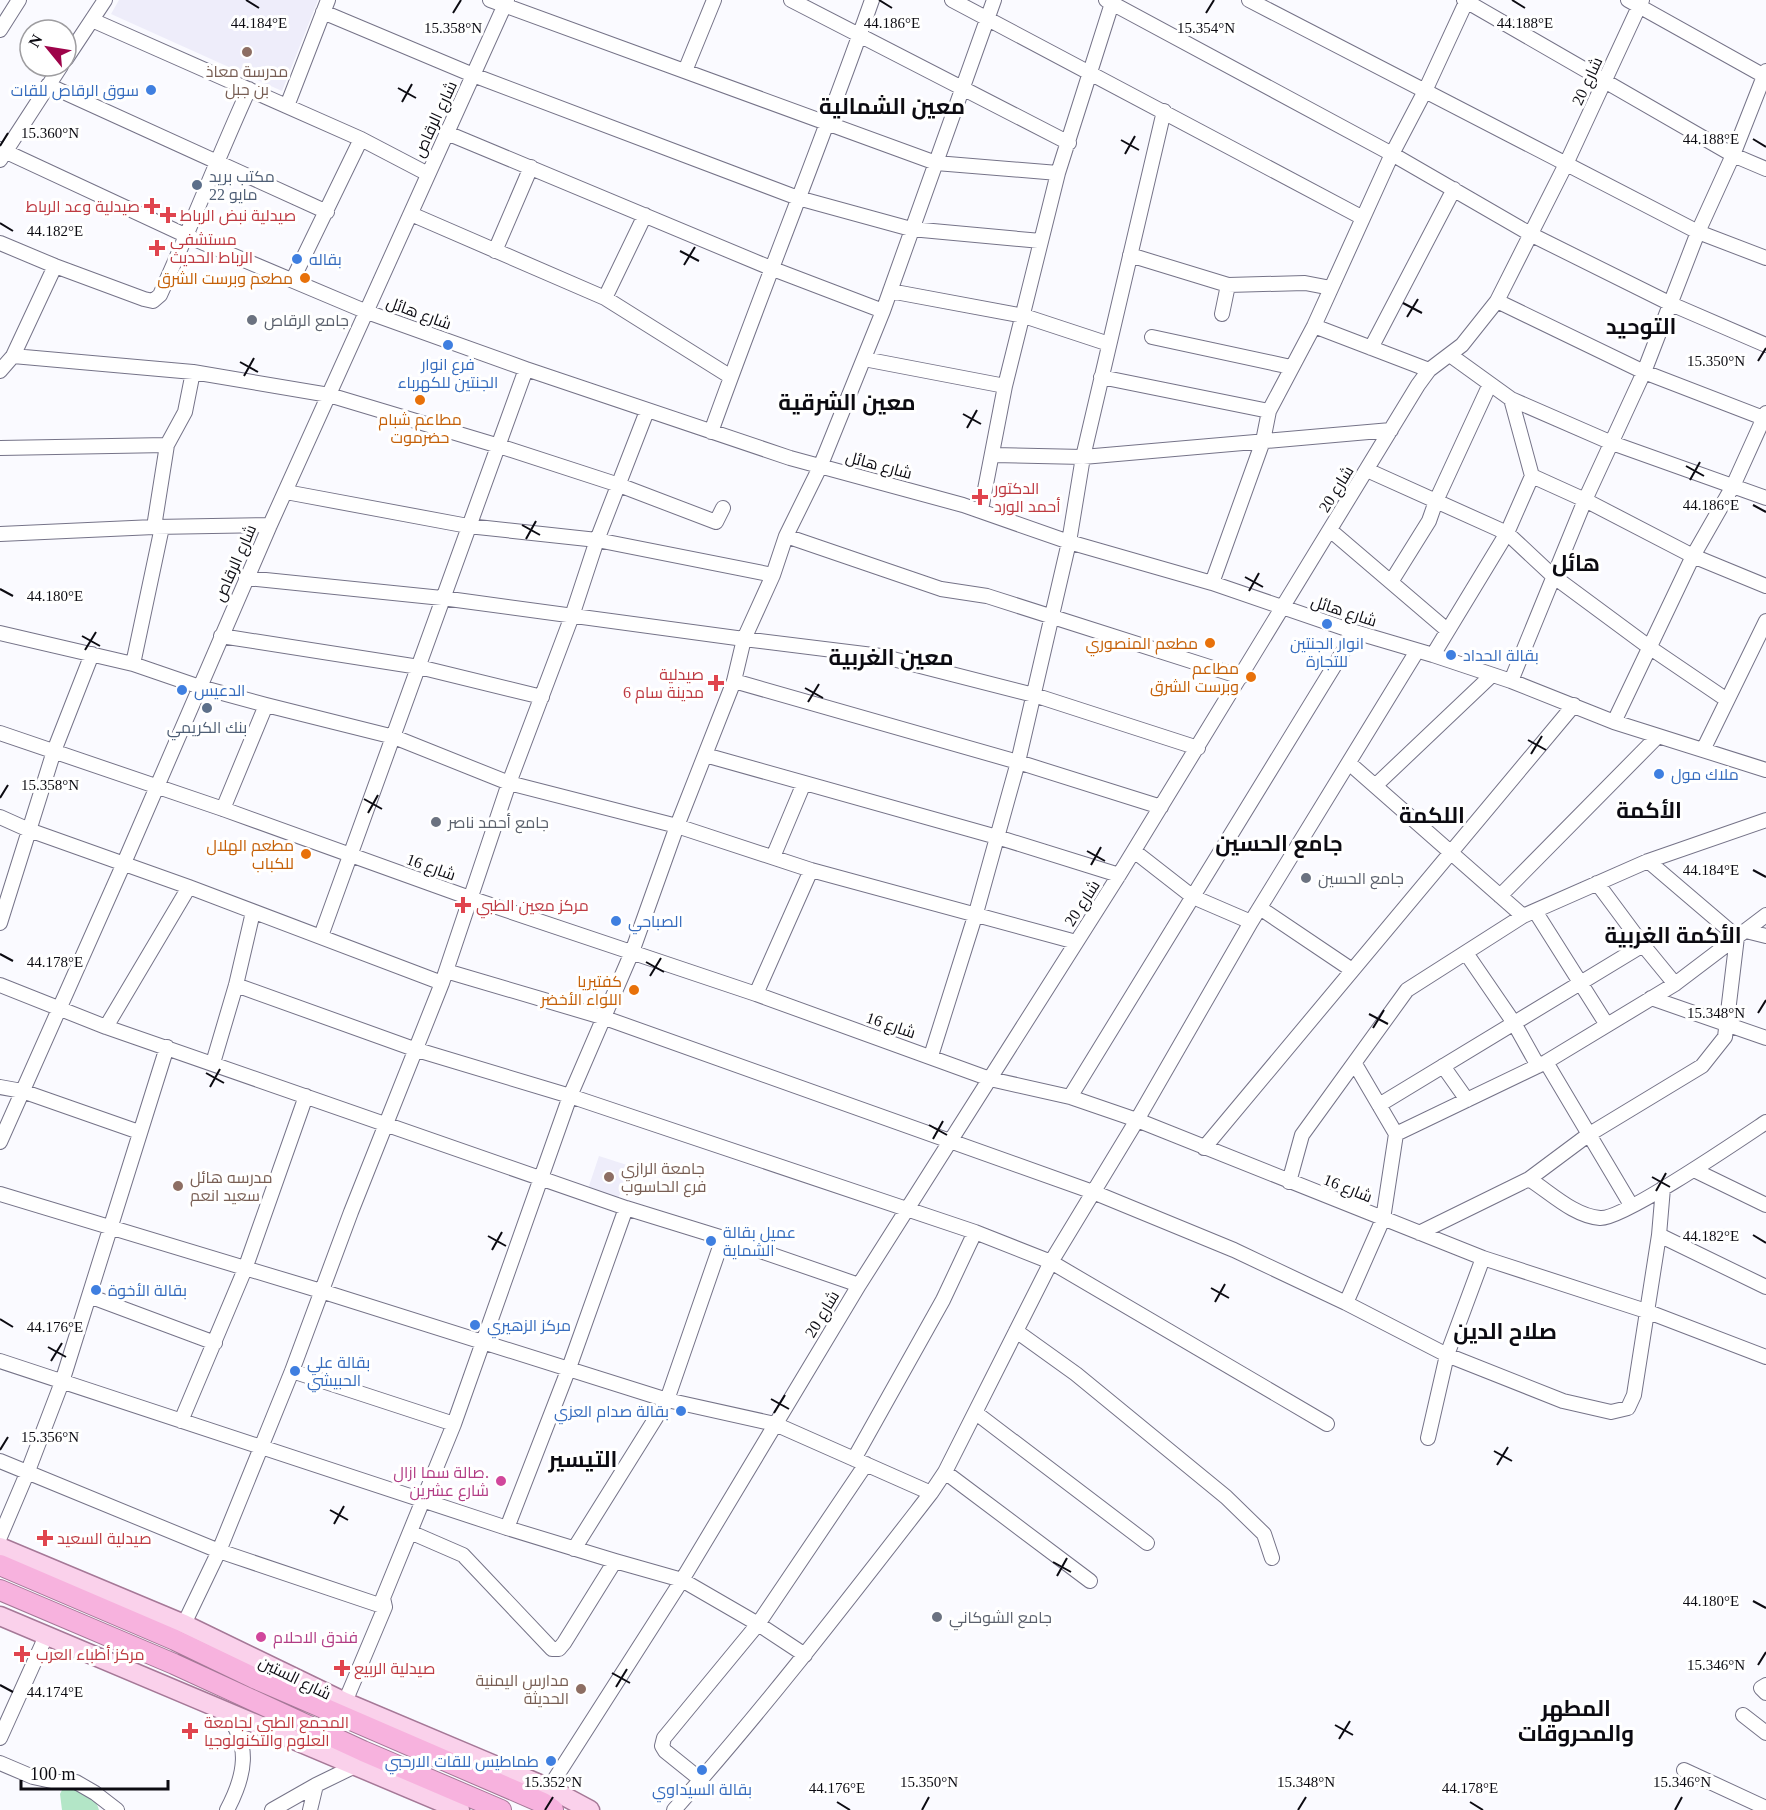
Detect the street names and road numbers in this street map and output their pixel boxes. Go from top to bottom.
street label: شارع 20 [1569,54,1608,109]
street label: شارع الرقاص [410,78,463,161]
street label: شارع هائل [383,293,454,335]
street label: شارع هائل [843,448,914,485]
street label: شارع 20 [1315,463,1359,517]
street label: شارع الرقاص [211,522,262,605]
street label: شارع هائل [1308,592,1379,632]
street label: شارع 16 [403,850,458,887]
street label: شارع 20 [1061,877,1106,931]
street label: شارع 16 [863,1009,918,1044]
street label: شارع 16 [1320,1171,1375,1208]
street label: شارع 20 [802,1288,845,1342]
street label: شارع الستين [255,1653,334,1705]

